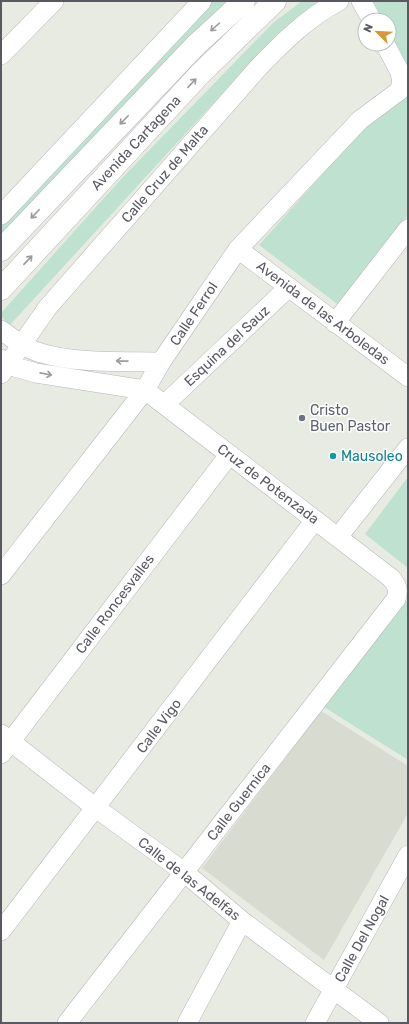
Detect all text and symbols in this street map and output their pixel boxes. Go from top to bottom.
north arrow [357,12,397,52]
text: N [361,22,376,34]
one-way arrow [210,23,221,32]
one-way arrow [187,78,196,88]
street label: Avenida Cartagena [88,92,184,194]
one-way arrow [120,115,129,125]
street label: Calle Cruz de Malta [118,122,212,226]
one-way arrow [30,209,40,219]
one-way arrow [23,255,32,265]
street label: Avenida de las Arboledas [253,257,393,369]
street label: Calle Ferrol [167,279,221,349]
street label: Esquina del Sauz [181,302,273,390]
one-way arrow [116,357,129,365]
one-way arrow [39,371,52,379]
place label: Cristo Buen Pastor [310,402,391,435]
marker: Cristo Buen Pastor [297,413,307,423]
street label: Cruz de Potenzada [214,440,322,528]
place label: Mausoleo [341,448,403,465]
marker: Mausoleo [328,451,338,461]
street label: Calle Roncesvalles [72,551,158,657]
street label: Calle Vigo [133,695,185,757]
street label: Calle Guernica [203,760,275,844]
street label: Calle de las Adelfas [134,834,244,924]
street label: Calle Del Nogal [331,893,393,985]

